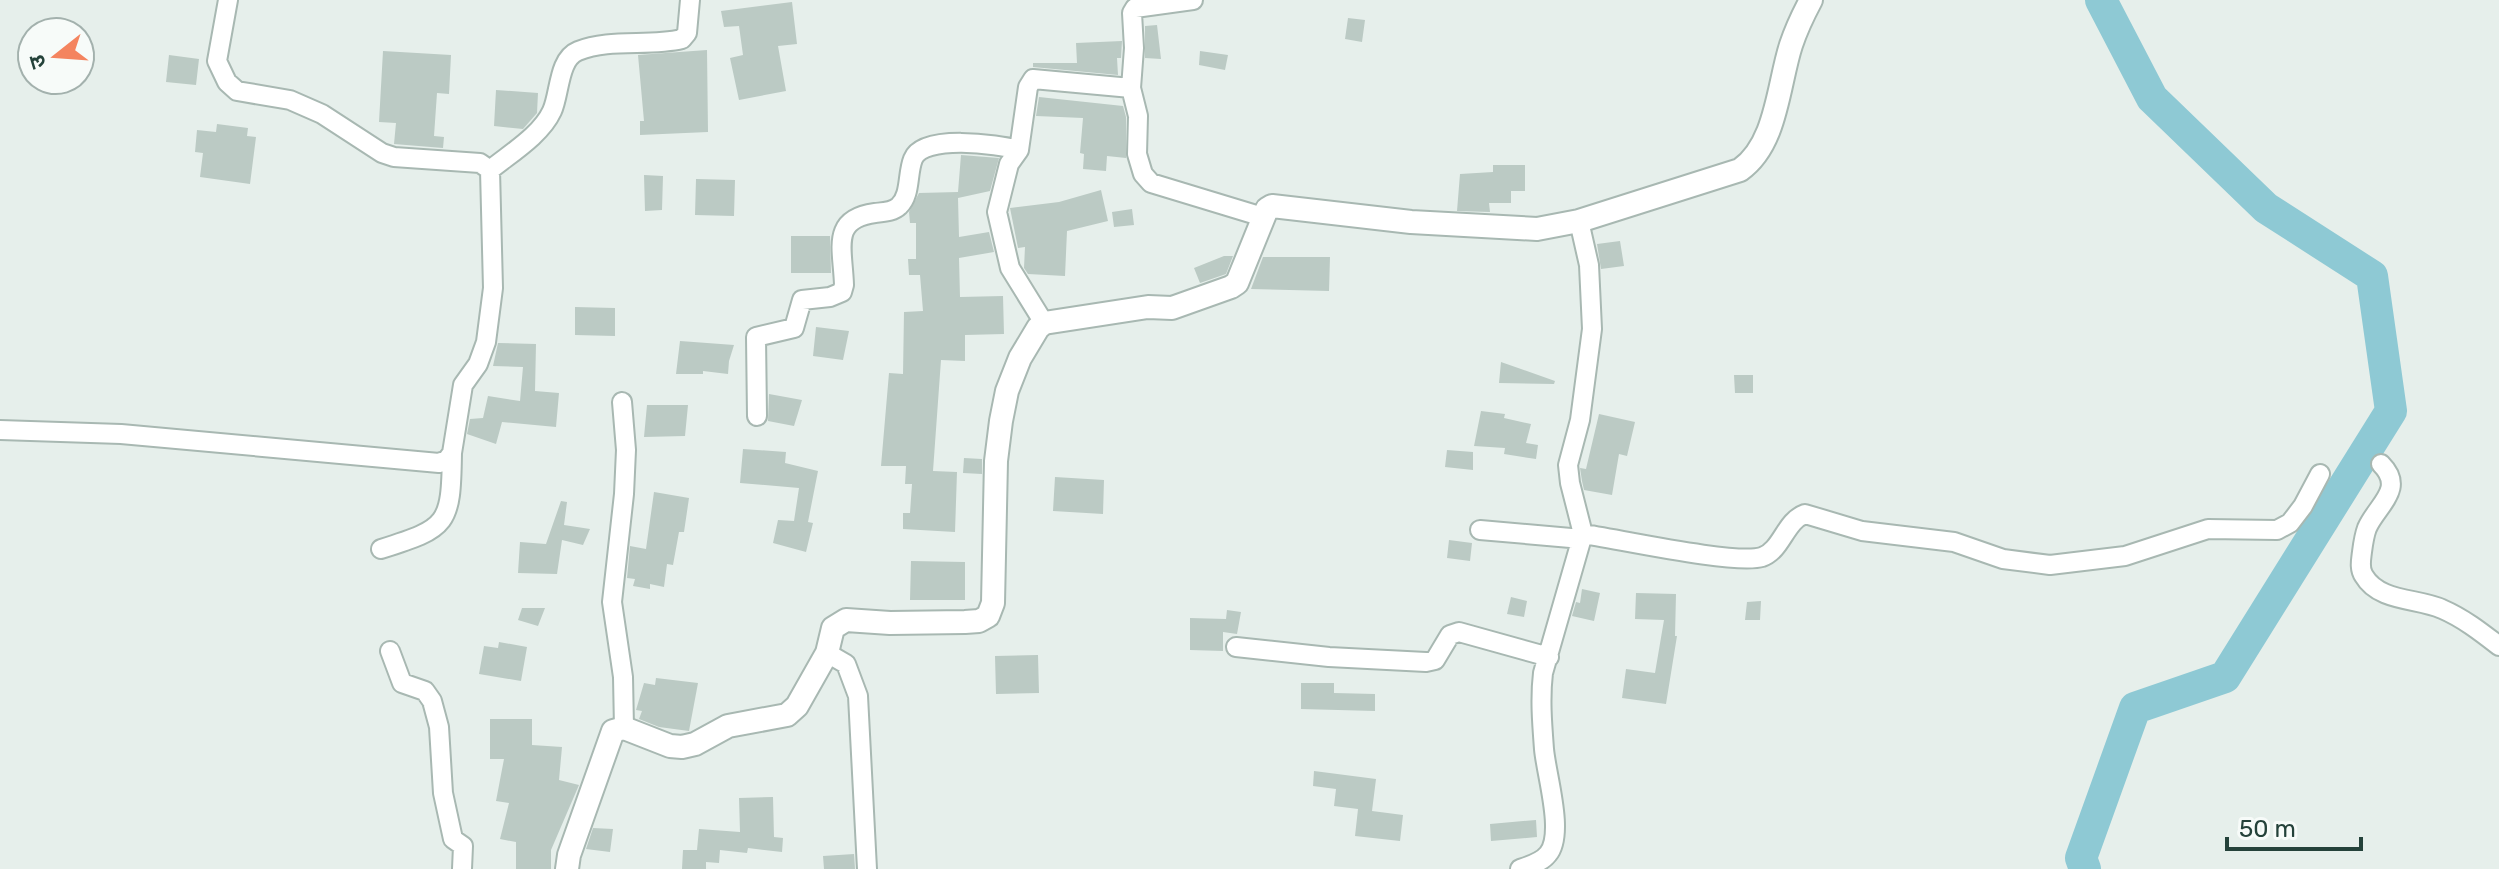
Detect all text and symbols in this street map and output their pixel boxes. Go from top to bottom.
north arrow [16,16,96,96]
text: उ [22,51,52,72]
scale bar [2227,801,2361,851]
text: 50 m [2239,815,2296,843]

